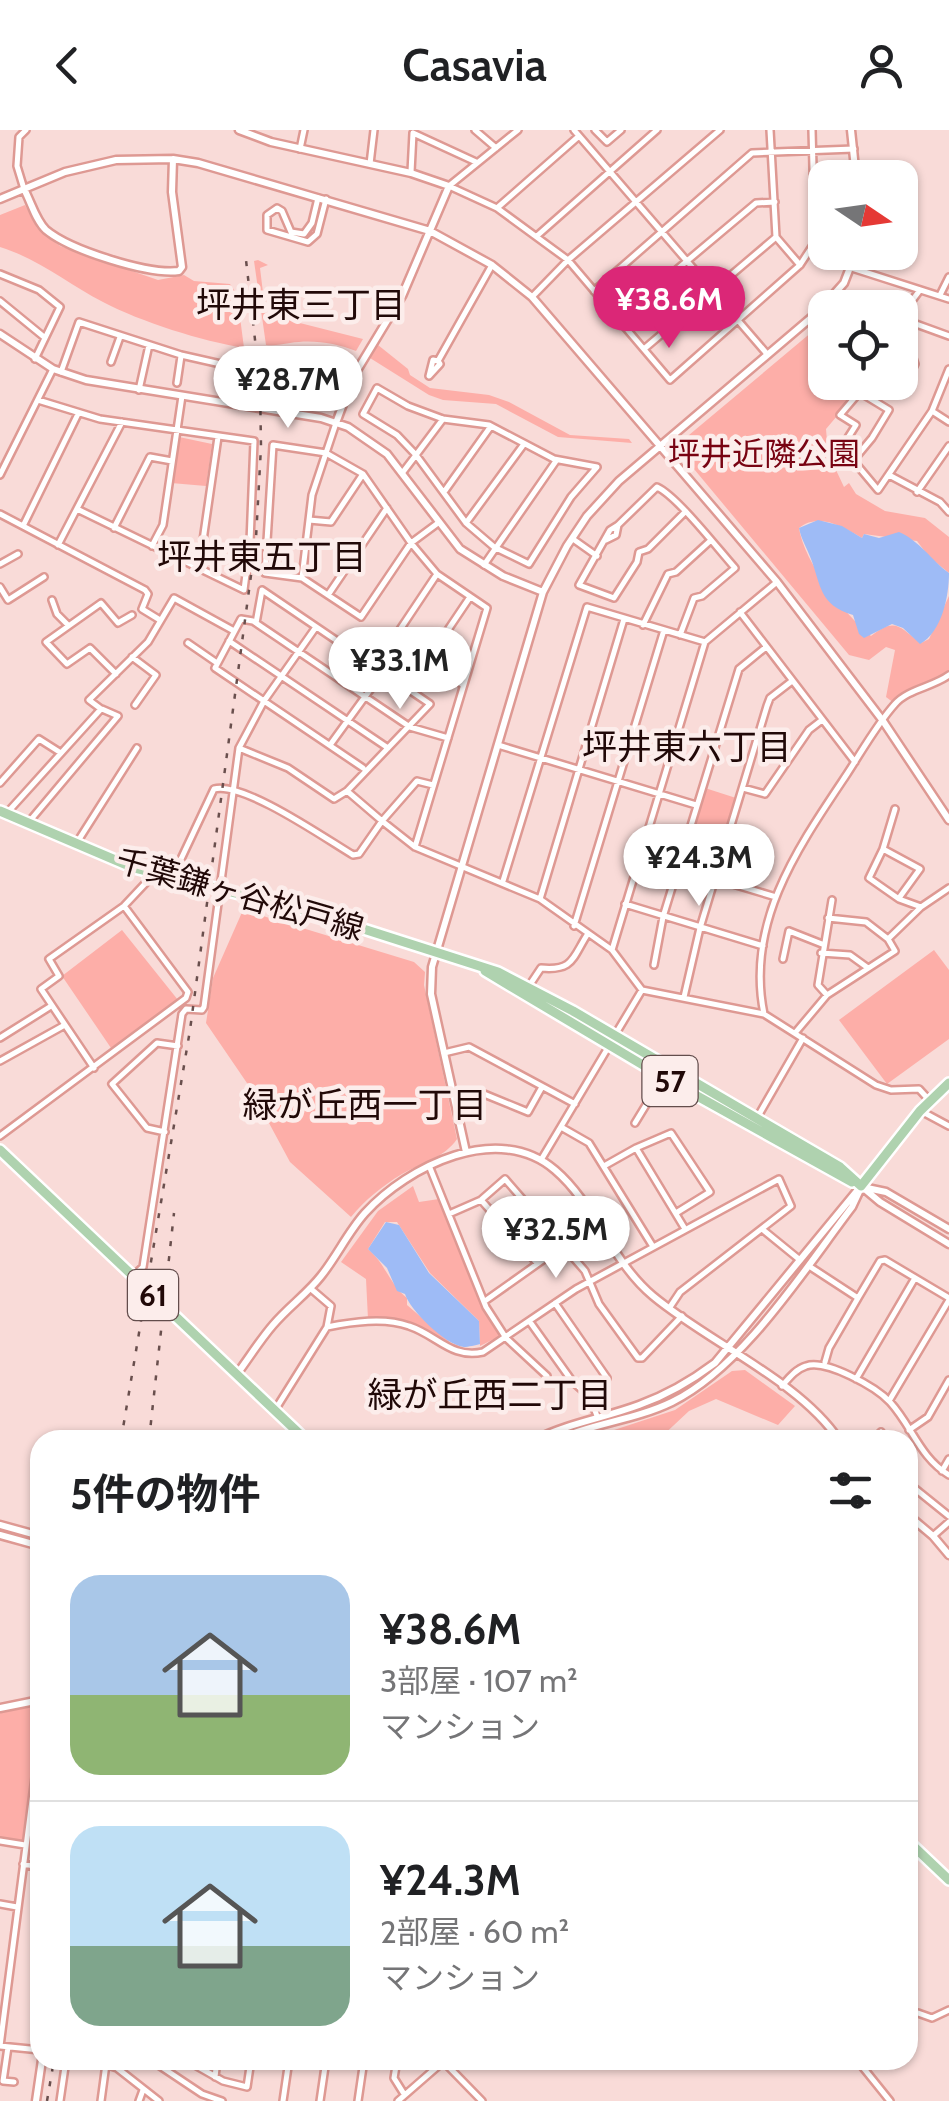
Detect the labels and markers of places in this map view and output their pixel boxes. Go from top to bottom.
pin: ¥38.6M [588,266,750,351]
pin: ¥28.7M [207,346,369,431]
pin: ¥33.1M [319,627,481,712]
pin: ¥24.3M [618,824,780,909]
pin: ¥32.5M [475,1196,637,1281]

